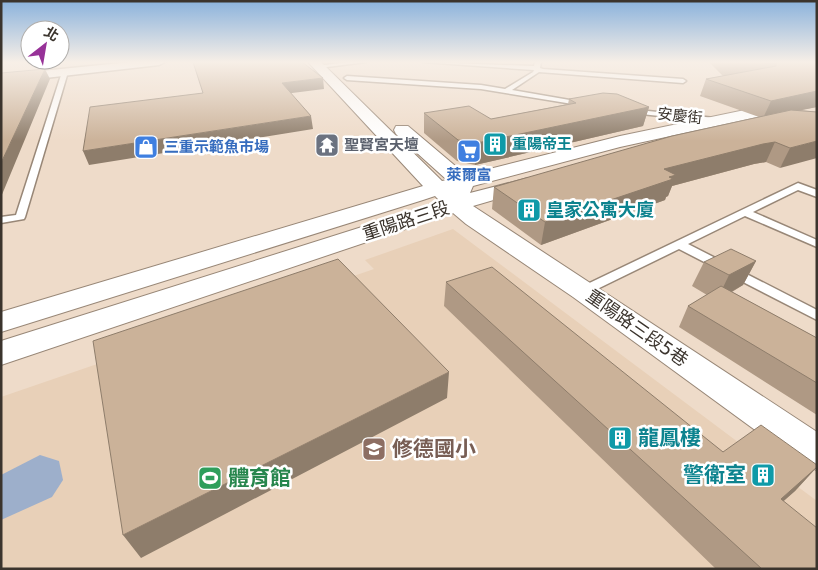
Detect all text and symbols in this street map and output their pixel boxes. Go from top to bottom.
north arrow [20,20,70,70]
text: 北 [42,23,62,44]
street label: 安慶街 [657,105,703,127]
building icon: 重陽帝王 [482,131,508,157]
temple icon: 聖賢宮天壇 [314,132,340,158]
shop icon: 三重示範魚市場 [133,134,159,160]
place label: 重陽帝王 [512,135,572,153]
place label: 聖賢宮天壇 [344,136,419,154]
place label: 三重示範魚市場 [164,138,269,156]
supermarket icon: 萊爾富 [456,138,482,164]
place label: 萊爾富 [446,166,492,184]
street label: 重陽路三段 [360,197,452,244]
building icon: 皇家公寓大廈 [516,197,542,223]
place label: 皇家公寓大廈 [546,199,654,220]
street label: 重陽路三段5巷 [582,285,692,370]
building icon: 龍鳳樓 [607,425,633,451]
place label: 龍鳳樓 [638,426,701,450]
school or university icon: 修德國小 [361,436,387,462]
place label: 修德國小 [392,437,476,461]
building icon: 警衛室 [750,462,776,488]
place label: 警衛室 [683,463,746,487]
sports icon: 體育館 [197,465,223,491]
place label: 體育館 [228,466,291,490]

